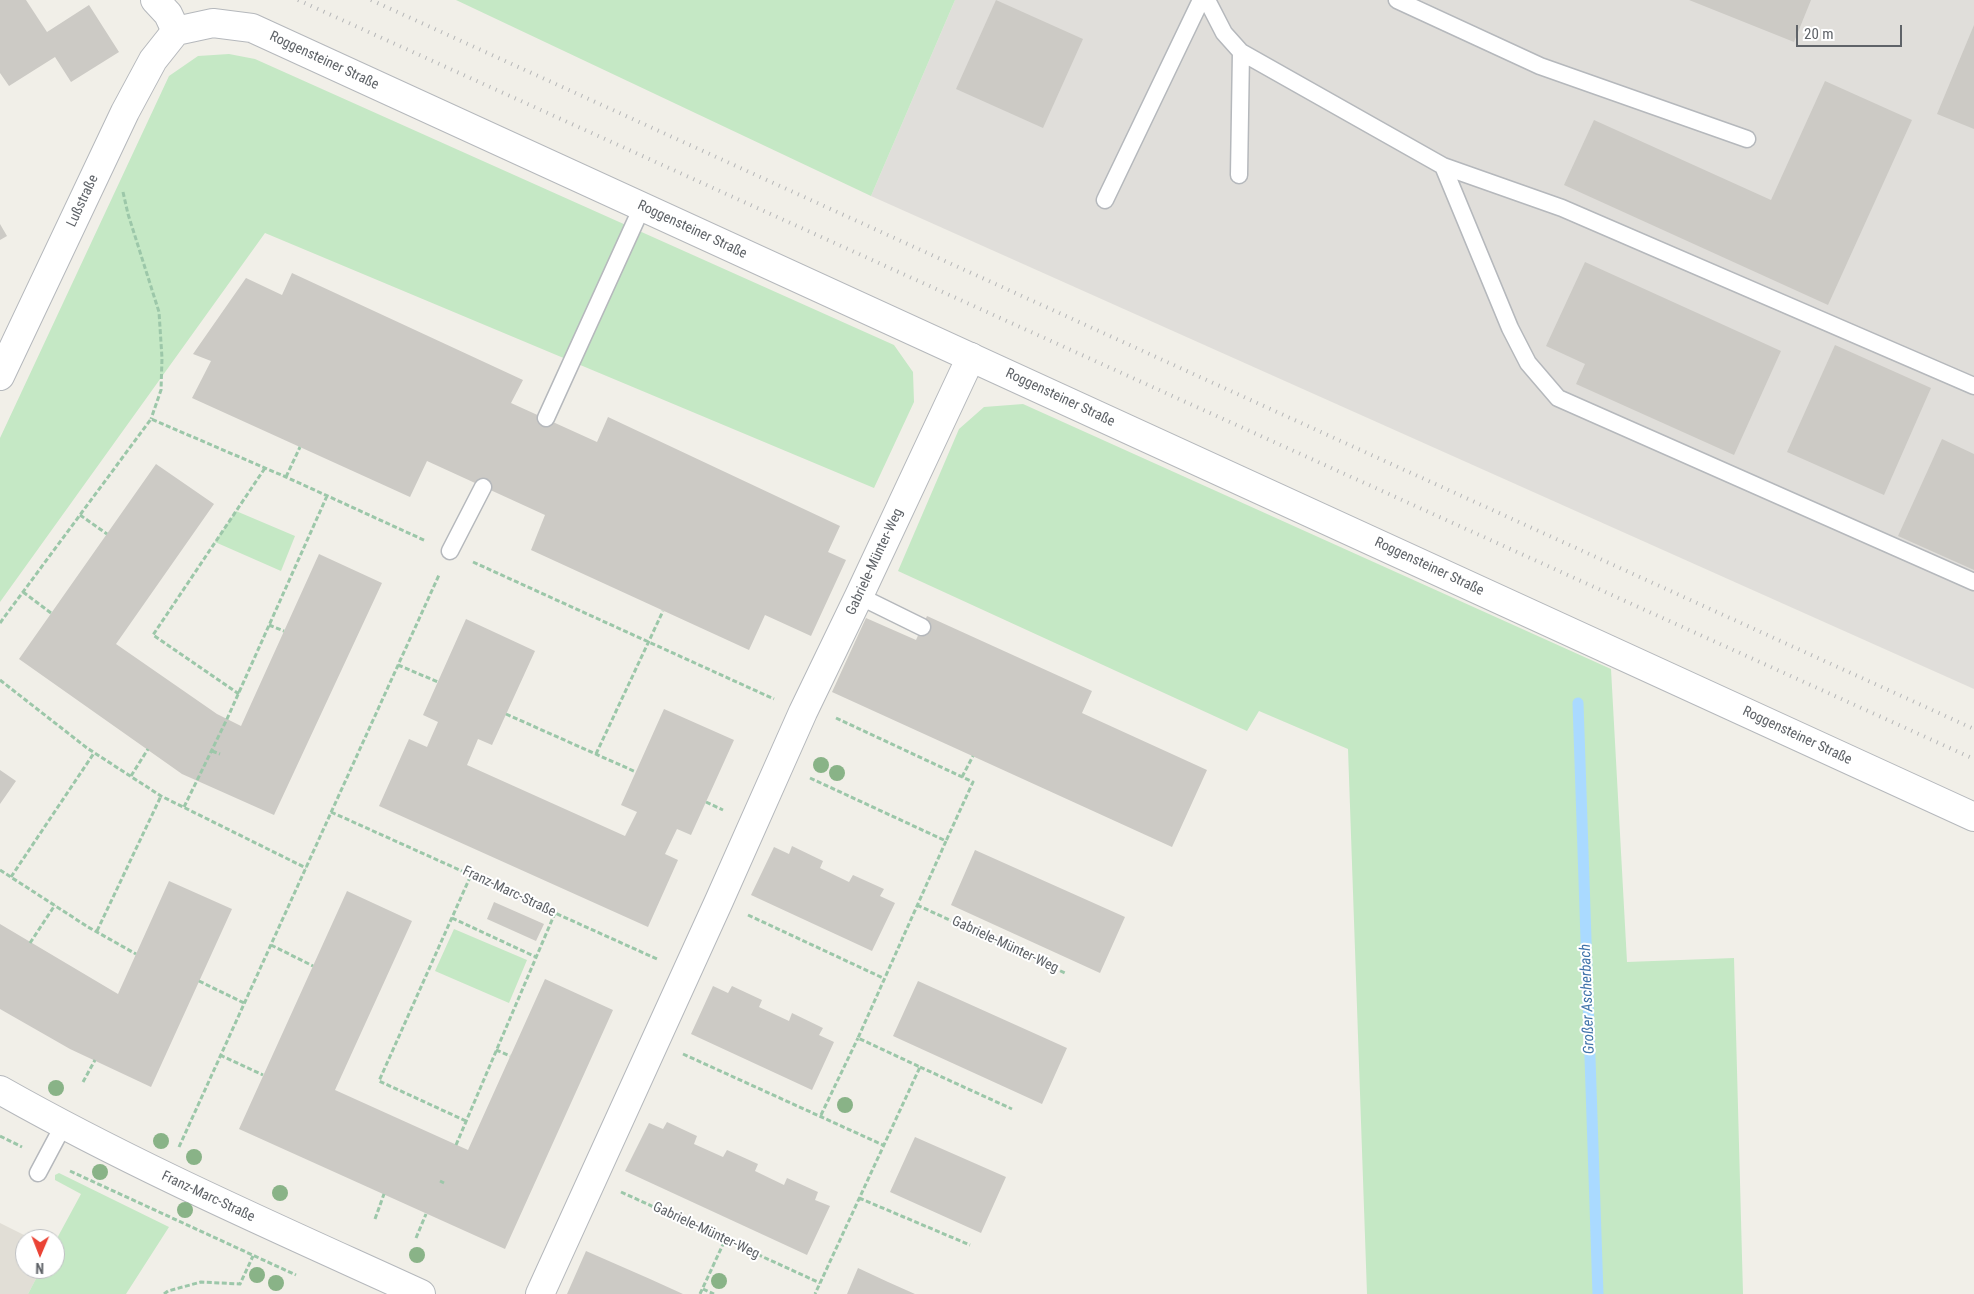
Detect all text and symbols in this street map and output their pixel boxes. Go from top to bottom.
scale bar [1799,15,1905,47]
text: 20 m [1804,25,1834,43]
street label: Roggensteiner Straße [267,28,381,94]
street label: Lußstraße [64,172,102,230]
street label: Roggensteiner Straße [635,197,749,263]
street label: Roggensteiner Straße [1003,365,1117,431]
street label: Gabriele-Münter-Weg [843,506,907,618]
street label: Roggensteiner Straße [1372,534,1486,600]
street label: Roggensteiner Straße [1740,703,1854,769]
street label: Franz-Marc-Straße [460,863,558,921]
street label: Gabriele-Münter-Weg [949,913,1061,977]
water label: Großer Ascherbach [1577,944,1599,1054]
street label: Franz-Marc-Straße [159,1168,257,1226]
street label: Gabriele-Münter-Weg [650,1199,762,1263]
north arrow [15,1229,65,1279]
text: N [35,1260,44,1276]

